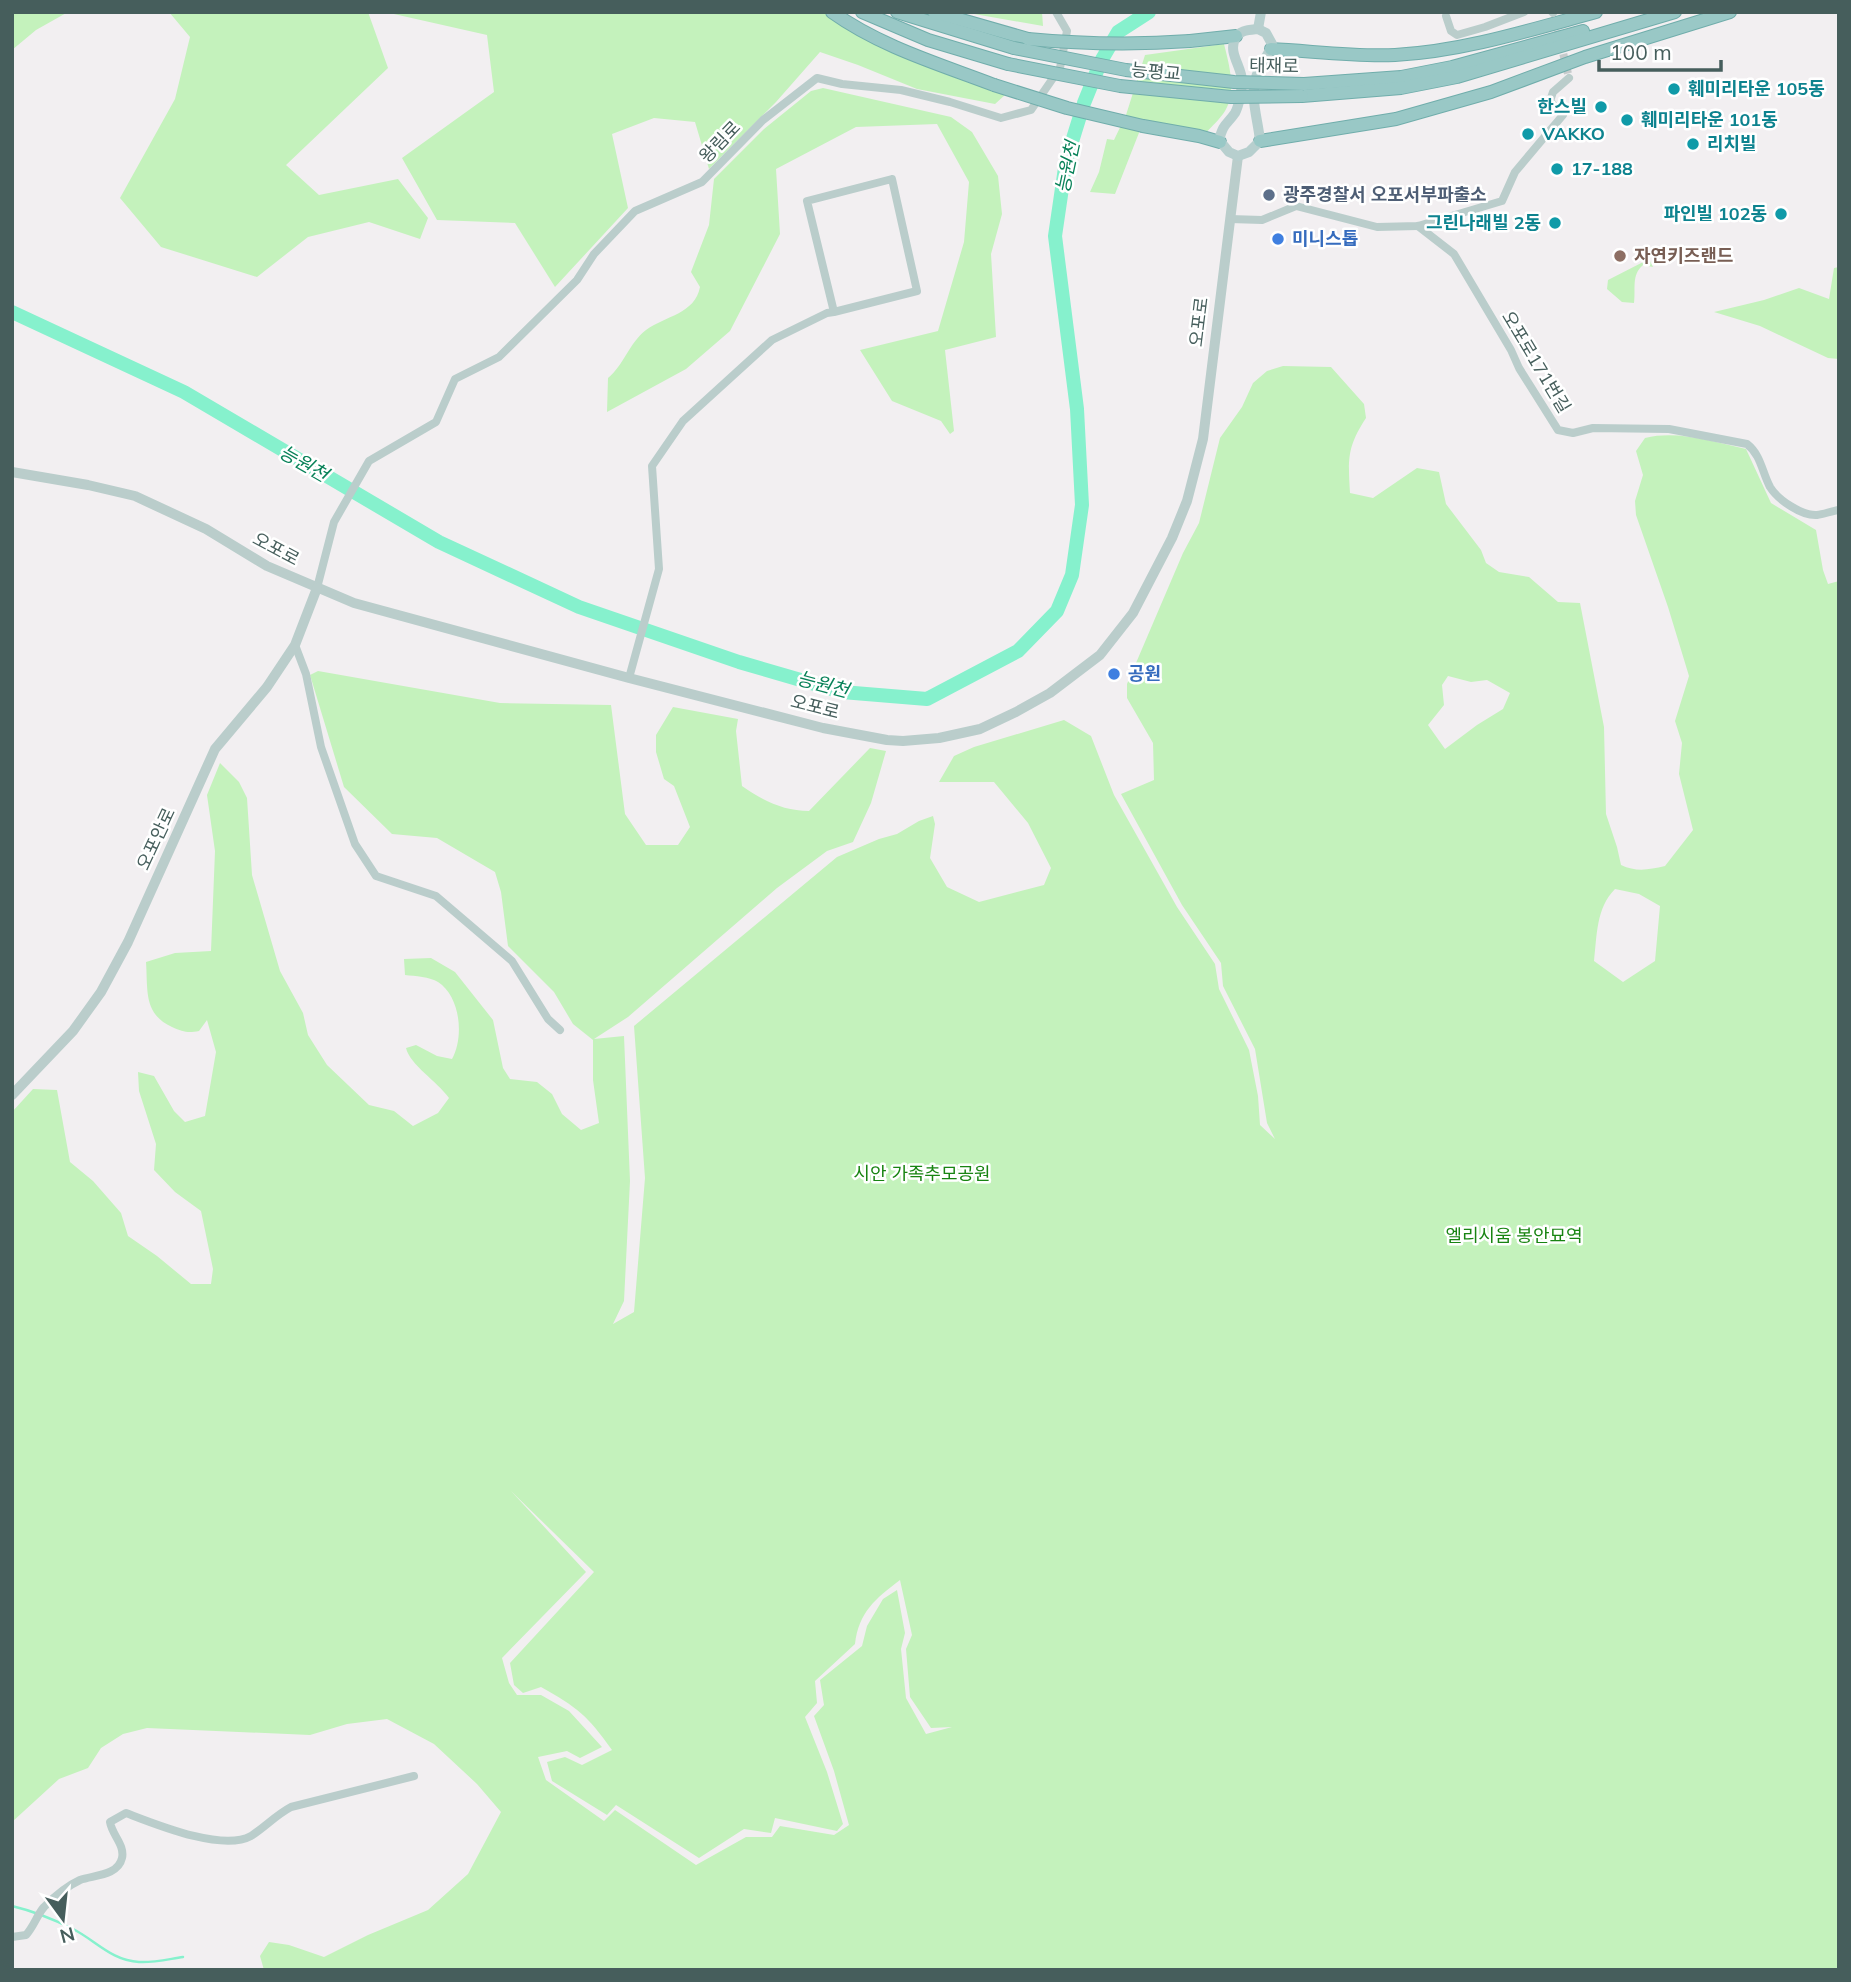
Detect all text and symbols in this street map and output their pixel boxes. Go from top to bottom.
scale bar [1599,28,1722,72]
text: 100 m [1610,39,1672,65]
street label: 태재로 [1249,54,1299,77]
street label: 능평교 [1130,58,1182,85]
place label: 훼미리타운 105동 [1688,77,1825,100]
marker: 훼미리타운 105동 [1666,81,1682,97]
place label: 한스빌 [1537,95,1587,118]
marker: 한스빌 [1593,99,1609,115]
place label: 훼미리타운 101동 [1641,108,1778,131]
marker: 훼미리타운 101동 [1619,112,1635,128]
street label: 왕림로 [694,116,745,168]
place label: VAKKO [1541,122,1605,145]
marker: VAKKO [1520,126,1536,142]
place label: 리치빌 [1707,132,1757,155]
marker: 리치빌 [1685,136,1701,152]
water label: 능원천 [1050,137,1085,195]
place label: 17-188 [1571,157,1633,180]
marker: 17-188 [1549,161,1565,177]
place label: 광주경찰서 오포서부파출소 [1283,183,1487,206]
marker: 광주경찰서 오포서부파출소 [1261,187,1277,203]
place label: 파인빌 102동 [1663,202,1767,225]
marker: 파인빌 102동 [1773,206,1789,222]
place label: 그린나래빌 2동 [1426,211,1541,234]
marker: 그린나래빌 2동 [1547,215,1563,231]
place label: 미니스톱 [1292,227,1358,250]
marker: 미니스톱 [1270,231,1286,247]
place label: 자연키즈랜드 [1634,244,1733,267]
marker: 자연키즈랜드 [1612,248,1628,264]
street label: 오포로 [1184,296,1213,348]
street label: 오포로171번길 [1497,306,1576,417]
water label: 능원천 [275,439,334,487]
street label: 오포로 [249,527,304,570]
place label: 공원 [1128,662,1161,685]
water label: 능원천 [795,666,853,703]
marker: 공원 [1106,666,1122,682]
street label: 오포로 [788,689,842,724]
street label: 오포안로 [131,804,180,874]
park label: 시안 가족추모공원 [853,1162,991,1185]
park label: 엘리시움 봉안묘역 [1445,1224,1583,1247]
north arrow [28,1884,98,1954]
text: N [57,1922,77,1949]

